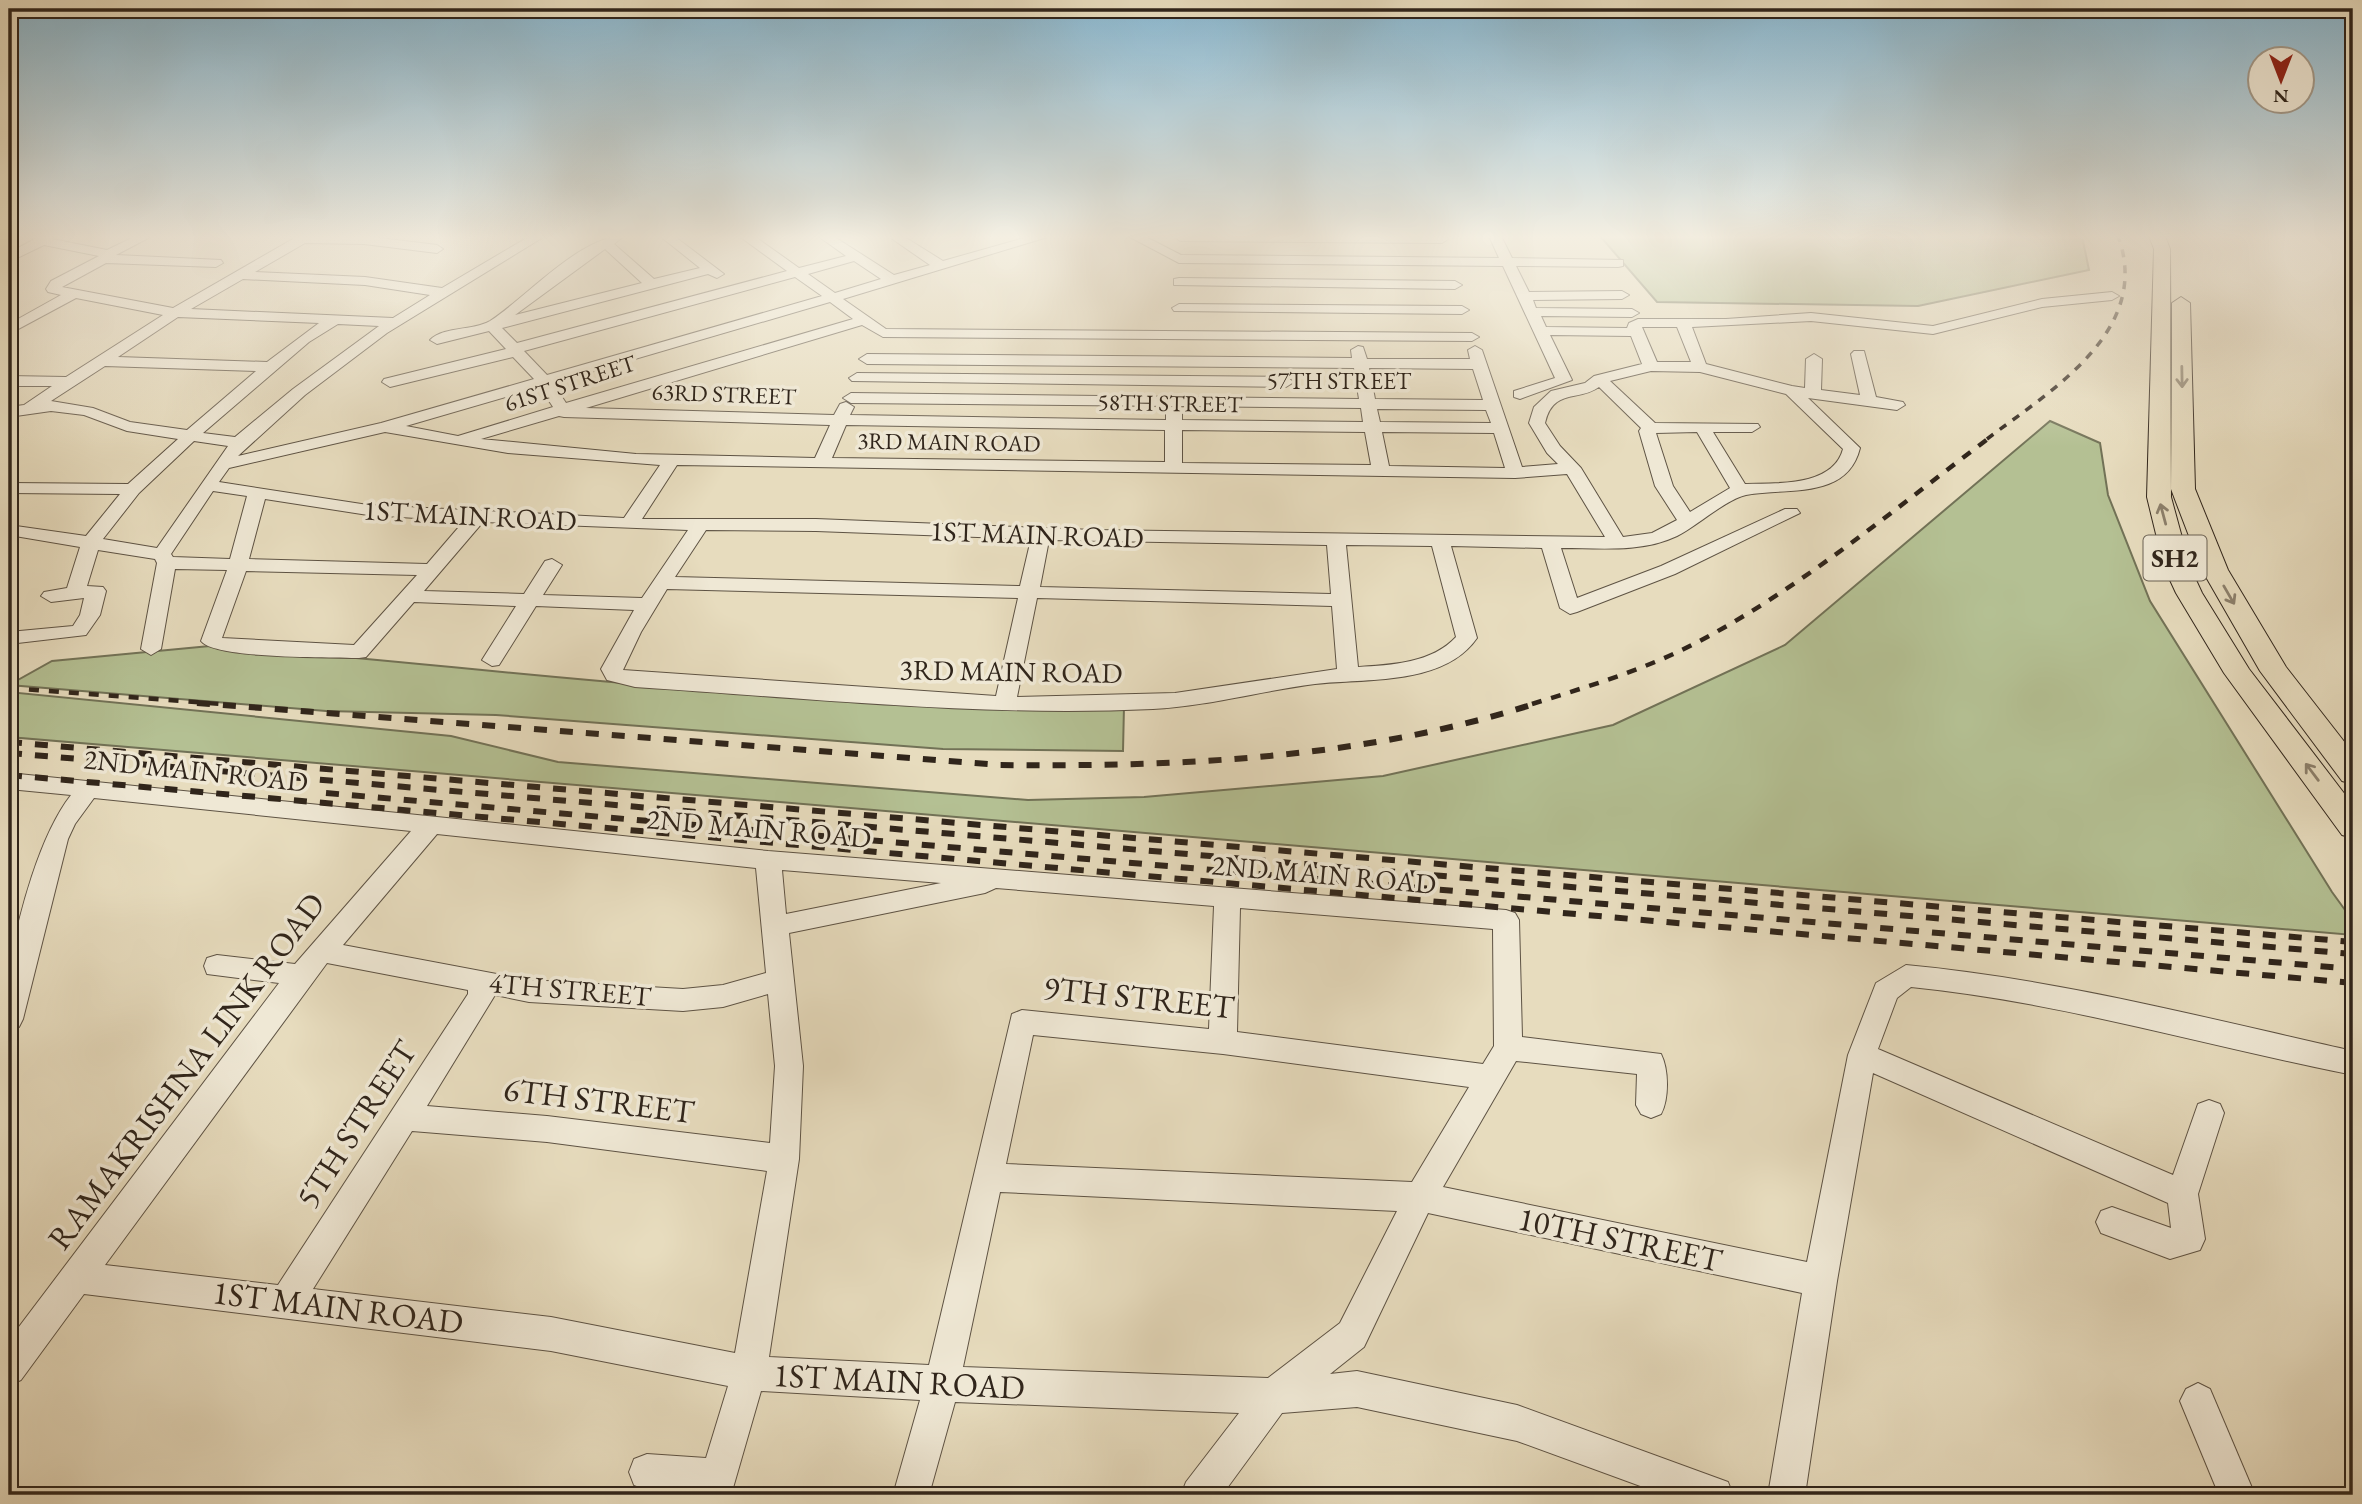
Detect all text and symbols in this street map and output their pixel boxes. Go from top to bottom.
north arrow [2246,46,2316,116]
text: N [2273,84,2289,109]
street label: 61ST STREET [500,347,640,418]
street label: 57TH STREET [1267,366,1412,396]
one-way arrow [2175,366,2189,389]
street label: 63RD STREET [651,376,797,412]
street label: 58TH STREET [1097,387,1243,419]
street label: 3RD MAIN ROAD [857,425,1041,459]
street label: 1ST MAIN ROAD [362,491,578,539]
one-way arrow [2156,504,2169,526]
street label: 1ST MAIN ROAD [930,512,1144,556]
road number: SH2 [2144,536,2206,580]
one-way arrow [2223,585,2237,605]
street label: 3RD MAIN ROAD [899,651,1123,691]
street label: 2ND MAIN ROAD [82,740,310,800]
one-way arrow [2305,764,2320,782]
street label: 2ND MAIN ROAD [645,800,873,856]
street label: 2ND MAIN ROAD [1210,846,1438,902]
street label: RAMAKRISHNA LINK ROAD [38,884,334,1258]
street label: 4TH STREET [487,964,653,1014]
street label: 9TH STREET [1041,966,1237,1028]
street label: 5TH STREET [286,1031,427,1216]
street label: 6TH STREET [501,1067,698,1133]
street label: 10TH STREET [1514,1196,1727,1282]
street label: 1ST MAIN ROAD [210,1270,466,1344]
street label: 1ST MAIN ROAD [772,1353,1026,1409]

